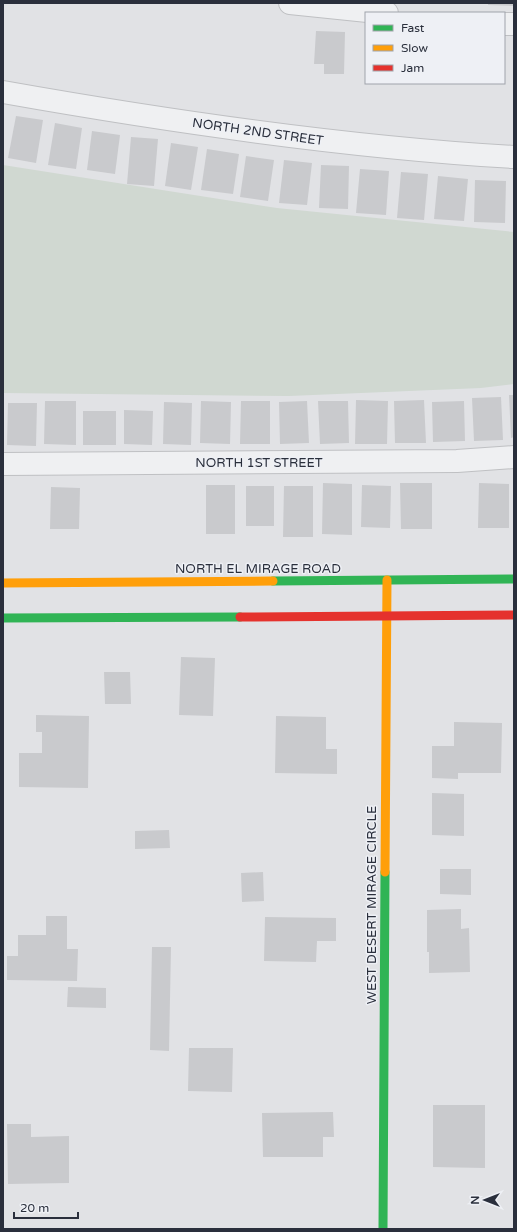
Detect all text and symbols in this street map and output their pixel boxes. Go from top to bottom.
legend [365,12,505,84]
text: Fast [401,21,425,35]
text: Slow [401,41,428,55]
text: Jam [401,61,424,75]
street label: NORTH 2ND STREET [191,115,325,149]
street label: NORTH 1ST STREET [195,455,323,471]
street label: NORTH EL MIRAGE ROAD [175,561,341,577]
street label: WEST DESERT MIRAGE CIRCLE [364,806,380,1004]
north arrow [465,1180,505,1220]
scale bar [14,1194,78,1220]
text: N [469,1196,482,1204]
text: 20 m [20,1201,49,1215]

